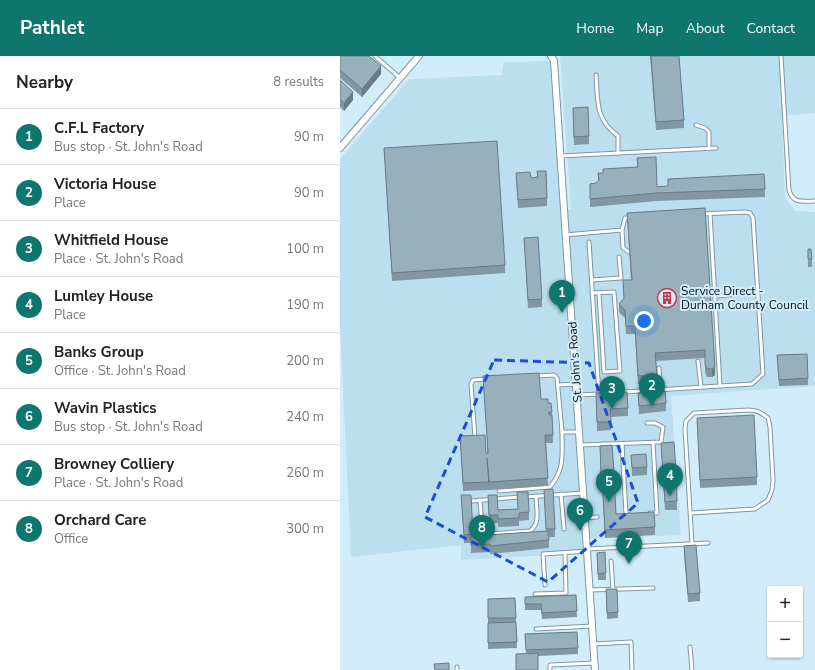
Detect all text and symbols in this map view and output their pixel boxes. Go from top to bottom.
text: Pathlet [20,15,84,41]
text: Home [576,19,614,38]
text: Map [636,19,664,38]
text: About [686,19,725,38]
text: Contact [747,19,795,38]
text: Nearby [16,71,73,94]
text: 8 results [273,73,324,91]
text: C.F.L Factory [54,118,144,138]
text: 1 [25,128,33,146]
text: 90 m [294,128,324,146]
text: Bus stop · St. John's Road [54,138,203,156]
text: Victoria House [54,174,156,194]
text: 2 [25,184,33,202]
text: 90 m [294,184,324,202]
text: Place [54,194,86,212]
text: Whitfield House [54,230,168,250]
text: 3 [25,240,33,258]
text: 100 m [286,240,324,258]
text: Place · St. John's Road [54,250,183,268]
pin: 1 [549,280,575,313]
place label: Service Direct - Durham County Council [681,283,809,313]
text: Lumley House [54,286,153,306]
building icon: Service Direct - Durham County Council [656,287,678,309]
text: 4 [25,296,33,314]
text: 190 m [286,296,324,314]
text: Place [54,306,86,324]
your location [634,311,654,331]
street label: St. John's Road [564,321,586,403]
text: Banks Group [54,342,144,362]
text: 5 [25,352,33,370]
text: 200 m [286,352,324,370]
text: Office · St. John's Road [54,362,186,380]
pin: 2 [639,373,665,406]
pin: 3 [599,376,625,409]
text: Wavin Plastics [54,398,156,418]
text: 6 [25,408,33,426]
text: 240 m [286,408,324,426]
text: Bus stop · St. John's Road [54,418,203,436]
text: Browney Colliery [54,454,174,474]
pin: 4 [657,463,683,496]
text: 7 [25,464,33,482]
text: 260 m [286,464,324,482]
pin: 5 [596,469,622,502]
text: Place · St. John's Road [54,474,183,492]
pin: 6 [567,498,593,531]
text: Orchard Care [54,510,146,530]
pin: 8 [469,515,495,548]
text: 8 [25,520,33,538]
text: 300 m [286,520,324,538]
text: Office [54,530,88,548]
pin: 7 [616,531,642,564]
map controls [767,586,803,658]
button: + [767,586,803,622]
button: − [767,622,803,658]

